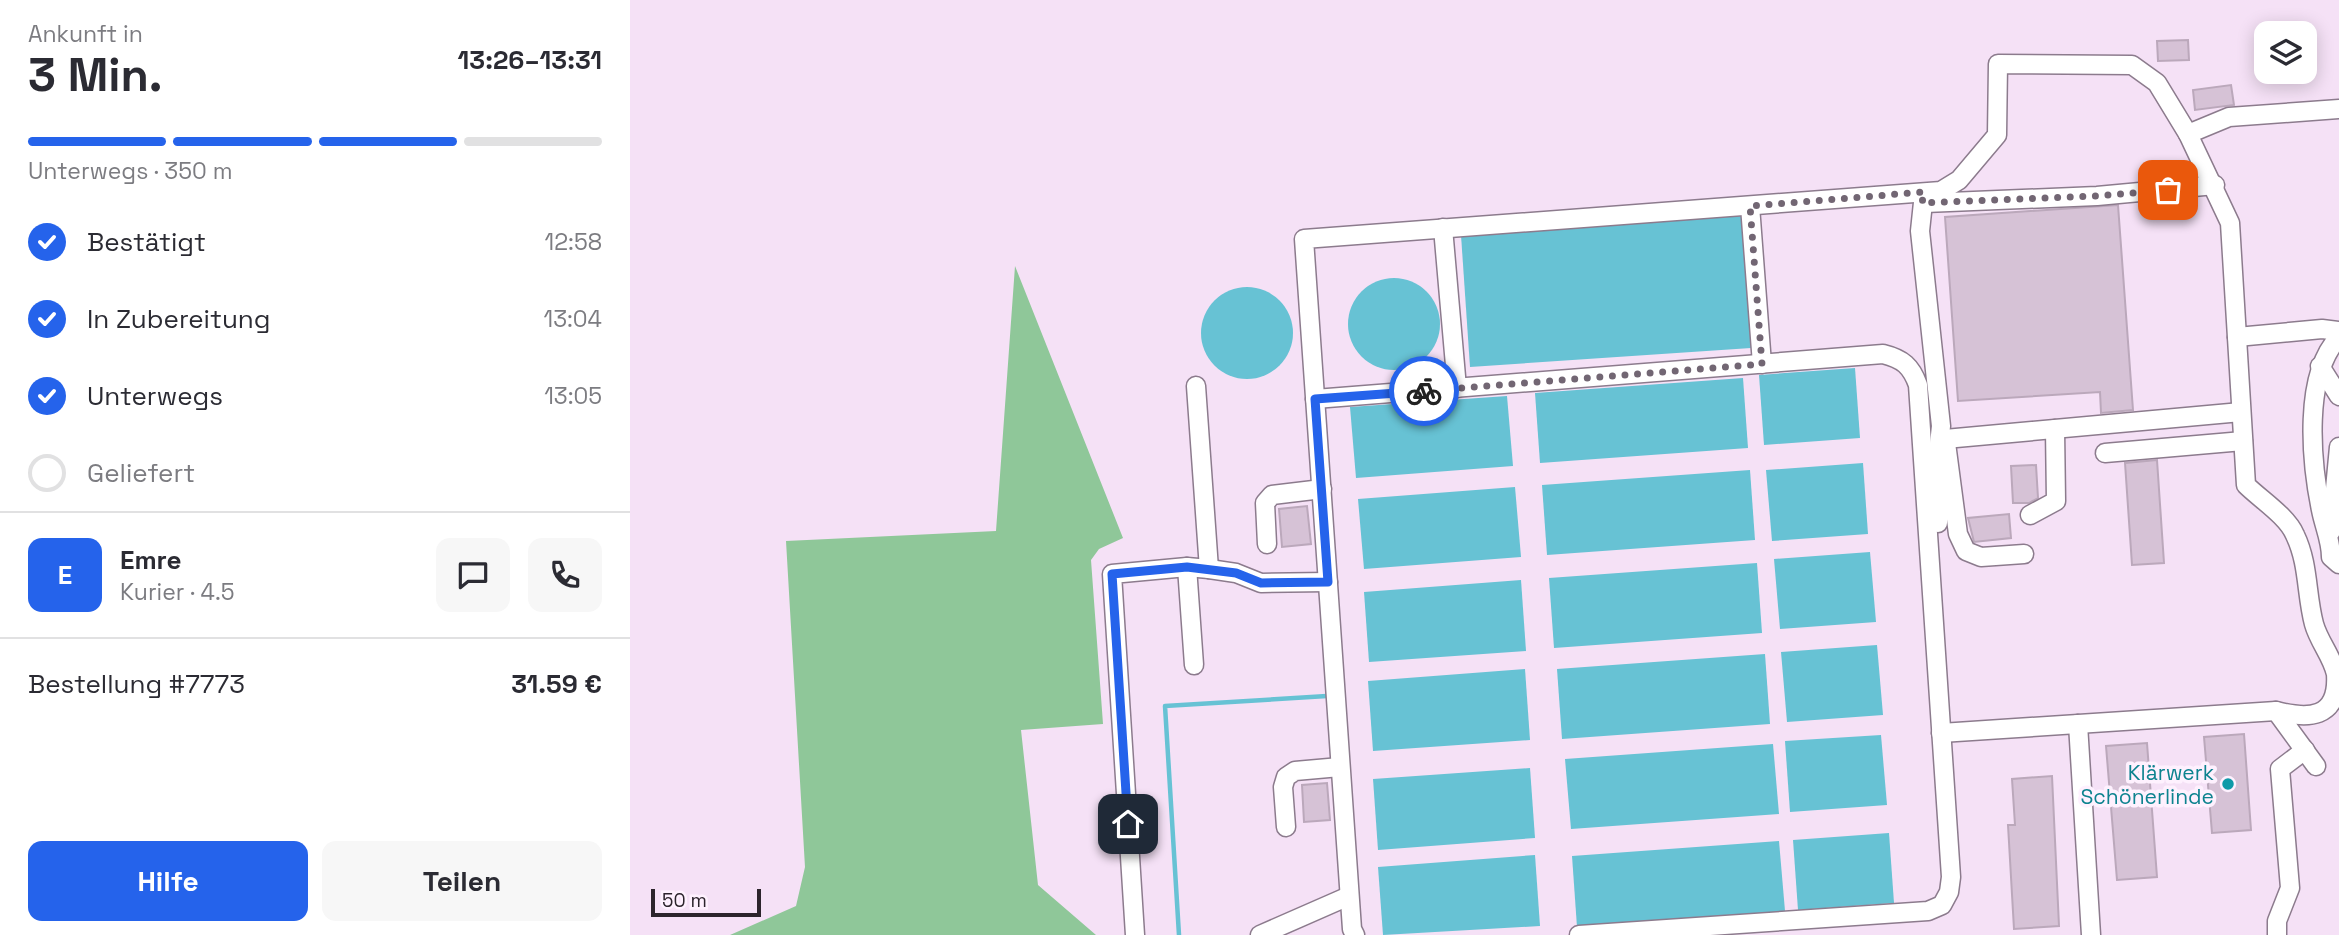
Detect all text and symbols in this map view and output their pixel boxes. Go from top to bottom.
text: Ankunft in [28,19,143,49]
map controls [2254,21,2317,84]
button: layers [2254,21,2317,84]
text: 13:26–13:31 [458,43,602,77]
text: 3 Min. [28,46,163,104]
text: Unterwegs · 350 m [28,156,232,186]
pin [2138,160,2198,220]
icon: bag [2149,171,2187,209]
icon: check [28,223,66,261]
text: Bestätigt [87,225,206,259]
text: 12:58 [545,227,602,257]
icon: check [28,300,66,338]
text: In Zubereitung [87,302,271,336]
text: 13:04 [544,304,602,334]
courier [1389,356,1459,426]
icon: bike [1405,372,1443,410]
icon: check [28,377,66,415]
text: Unterwegs [87,379,223,413]
text: 13:05 [544,381,602,411]
text: Geliefert [87,456,195,490]
button: chat [436,538,510,612]
button: phone [528,538,602,612]
text: Emre [120,543,181,577]
text: E [58,558,72,592]
text: Kurier · 4.5 [120,577,235,607]
text: Bestellung #7773 [28,667,245,701]
text: 31.59 € [511,667,602,701]
place label: Klärwerk Schönerlinde [2080,759,2214,810]
marker: Klärwerk Schönerlinde [2220,776,2236,792]
pin [1098,794,1158,854]
icon: home [1109,805,1147,843]
button: Hilfe [28,841,308,921]
button: Teilen [322,841,602,921]
scale bar [651,886,761,918]
text: 50 m [662,888,707,913]

